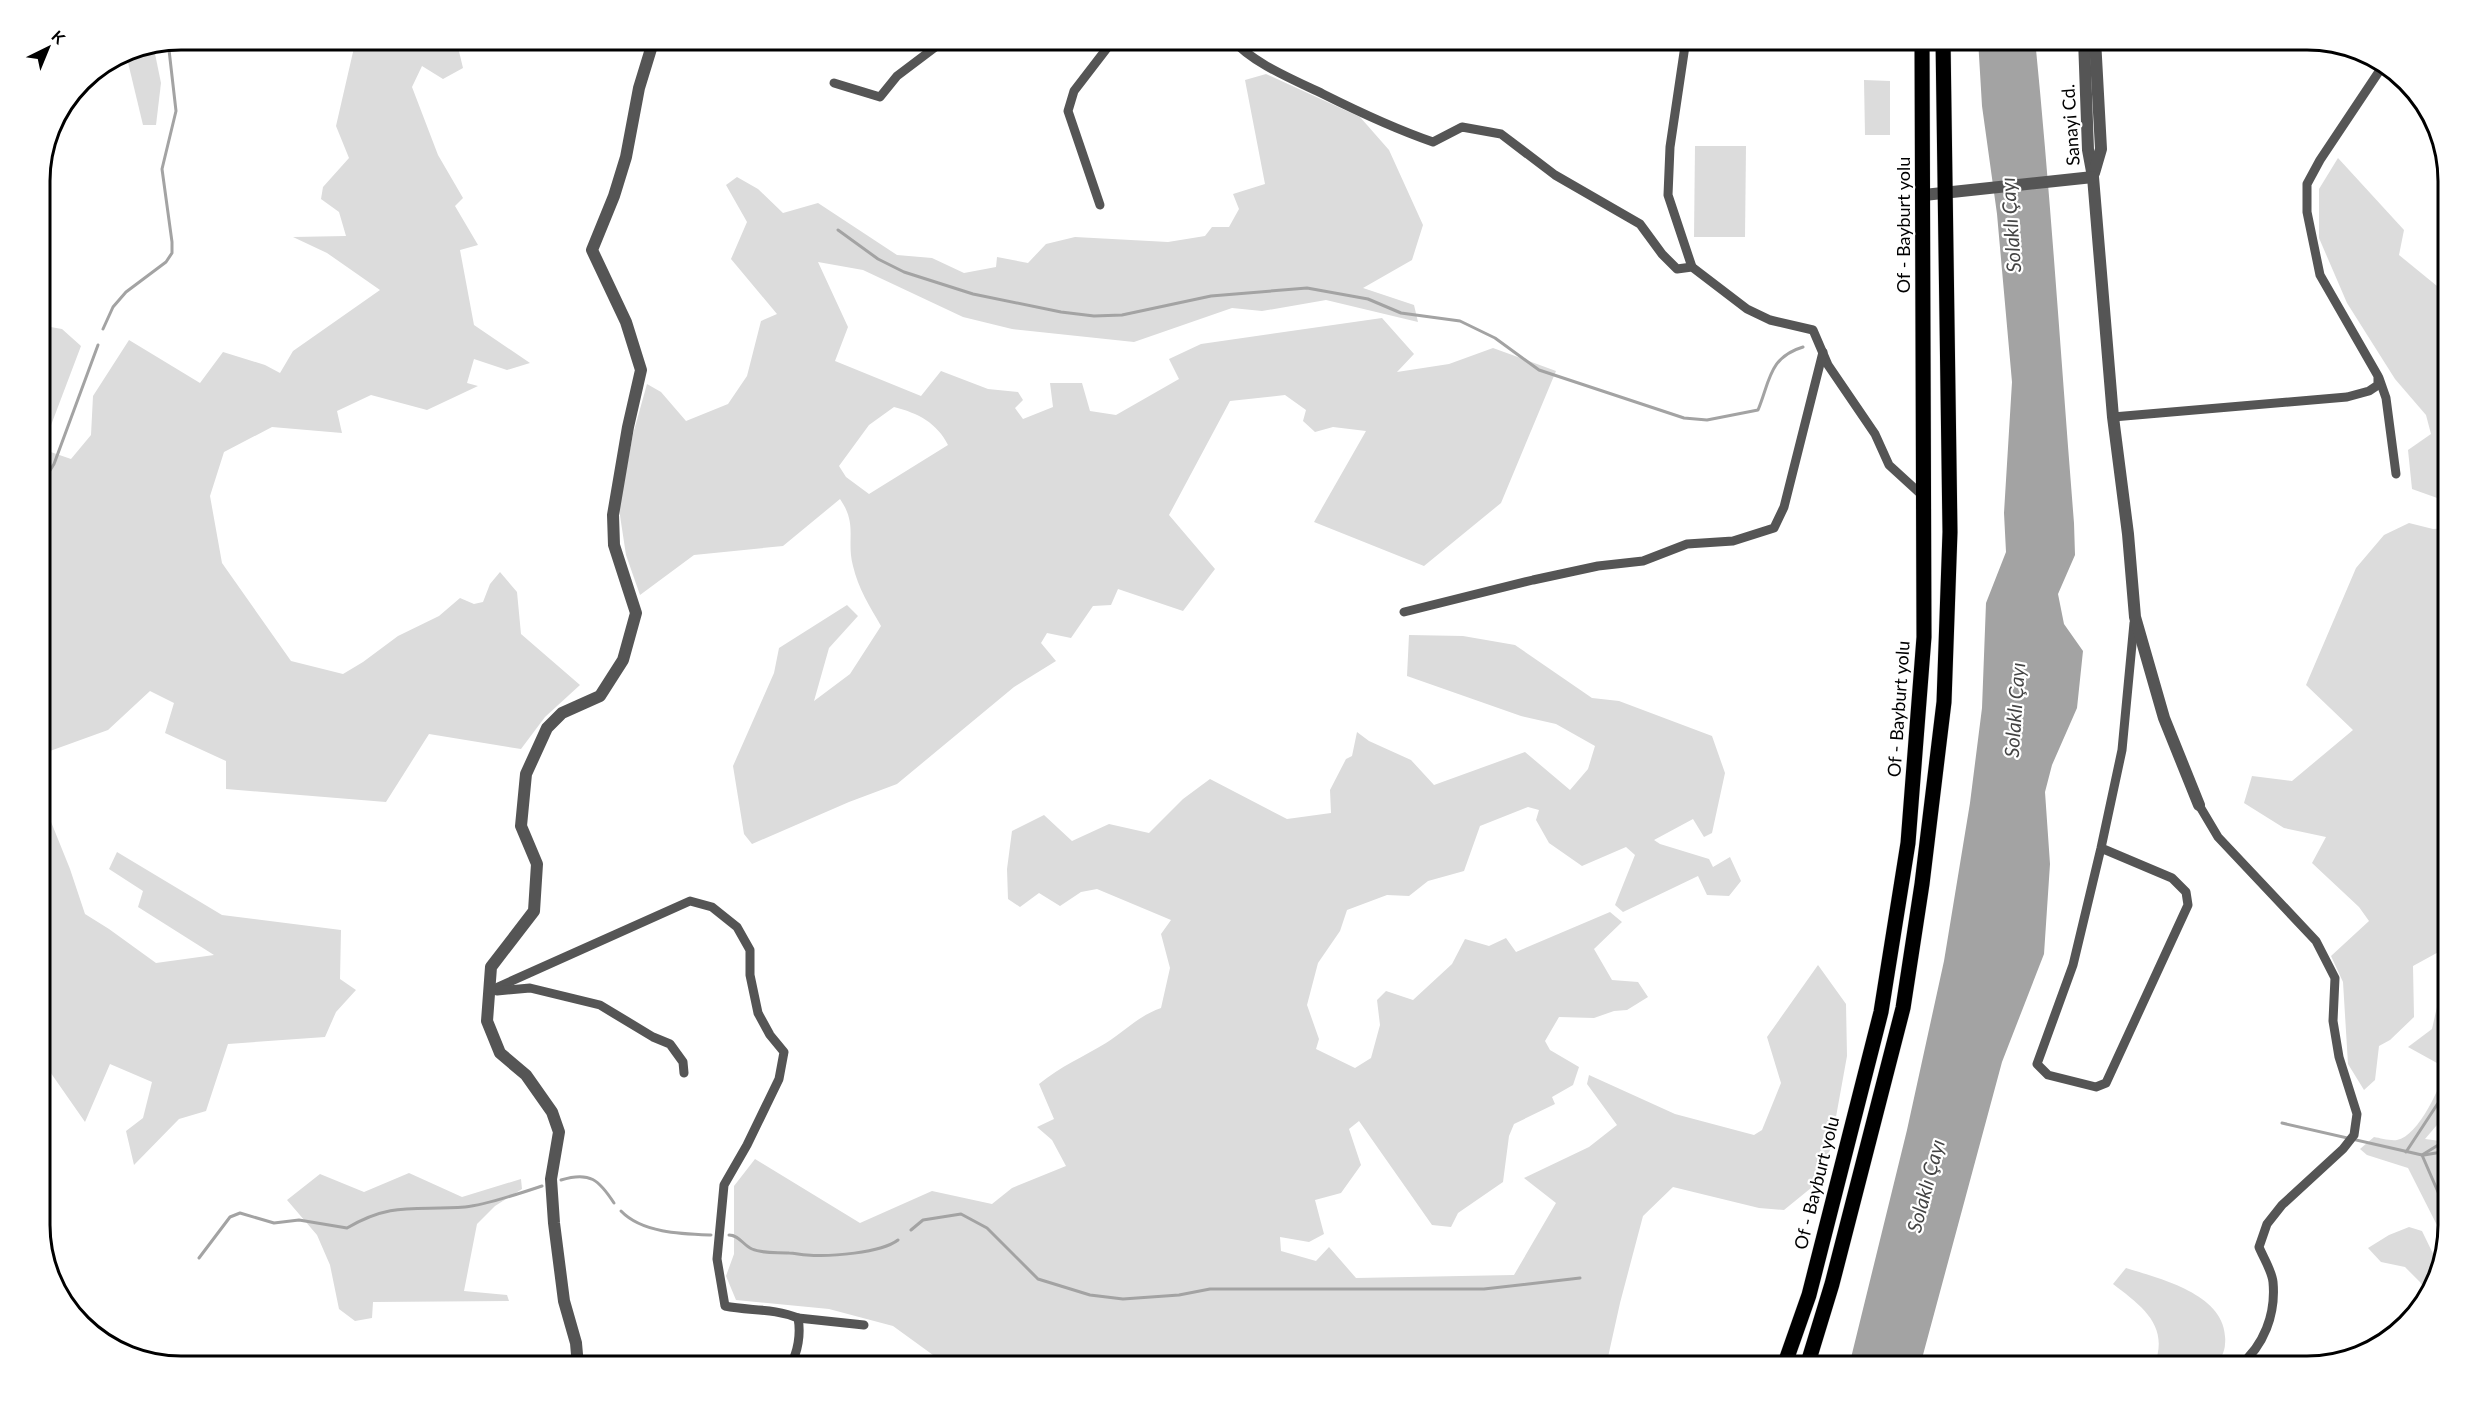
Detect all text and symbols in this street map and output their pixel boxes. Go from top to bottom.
north arrow [18,18,78,78]
text: K [48,26,70,48]
street label: Sanayi Cd. [2056,84,2084,167]
street label: Of - Bayburt yolu [1892,157,1914,293]
water label: Solaklı Çayı [1995,177,2025,273]
street label: Of - Bayburt yolu [1882,640,1914,778]
water label: Solaklı Çayı [1999,662,2029,758]
street label: Of - Bayburt yolu [1789,1114,1843,1252]
water label: Solaklı Çayı [1901,1137,1949,1235]

